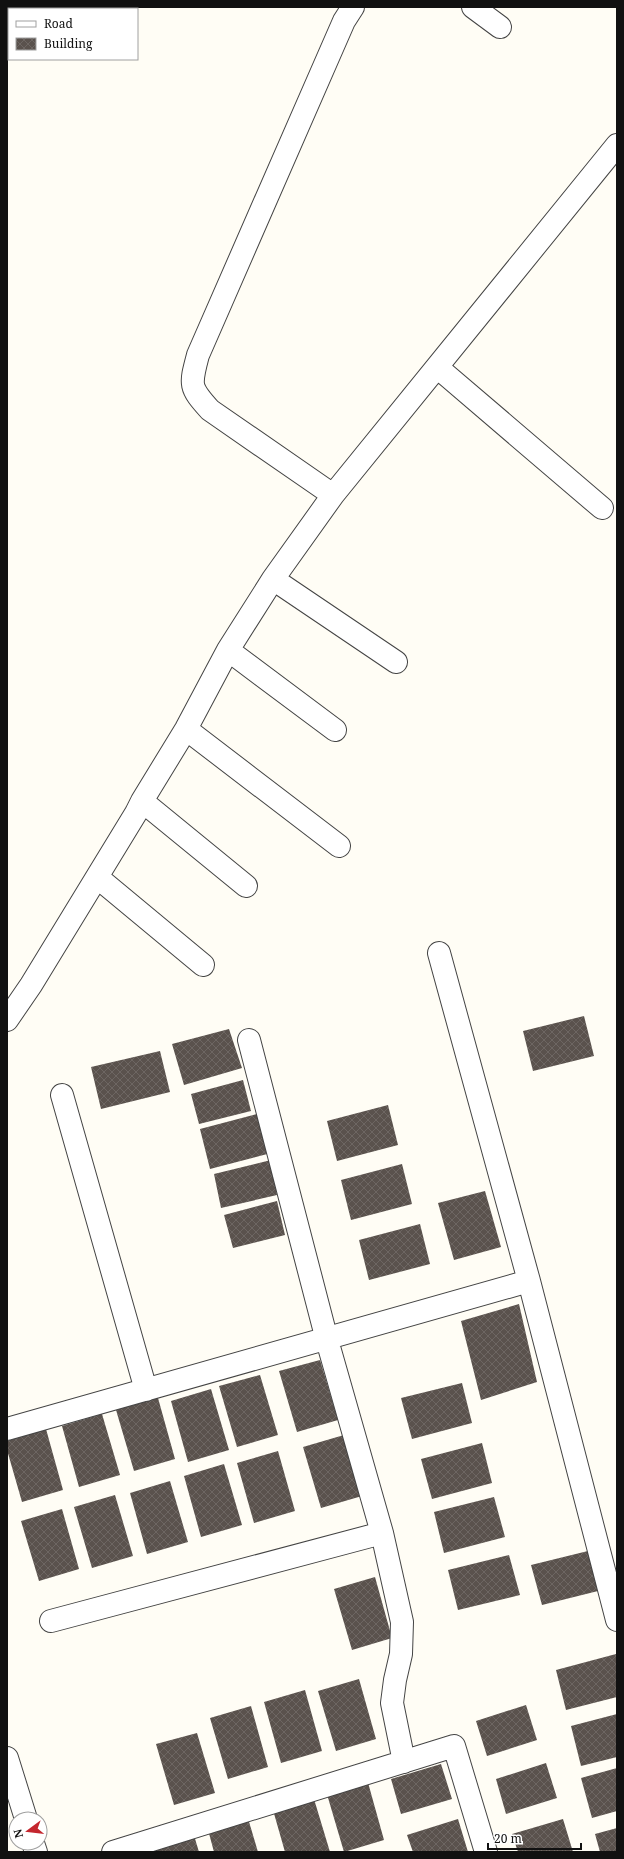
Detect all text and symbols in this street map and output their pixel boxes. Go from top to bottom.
legend [8,8,138,60]
text: Road [44,15,74,32]
text: Building [44,35,93,52]
north arrow [8,1811,48,1851]
scale bar [488,1825,581,1851]
text: N [9,1827,26,1840]
text: 20 m [494,1830,522,1847]

